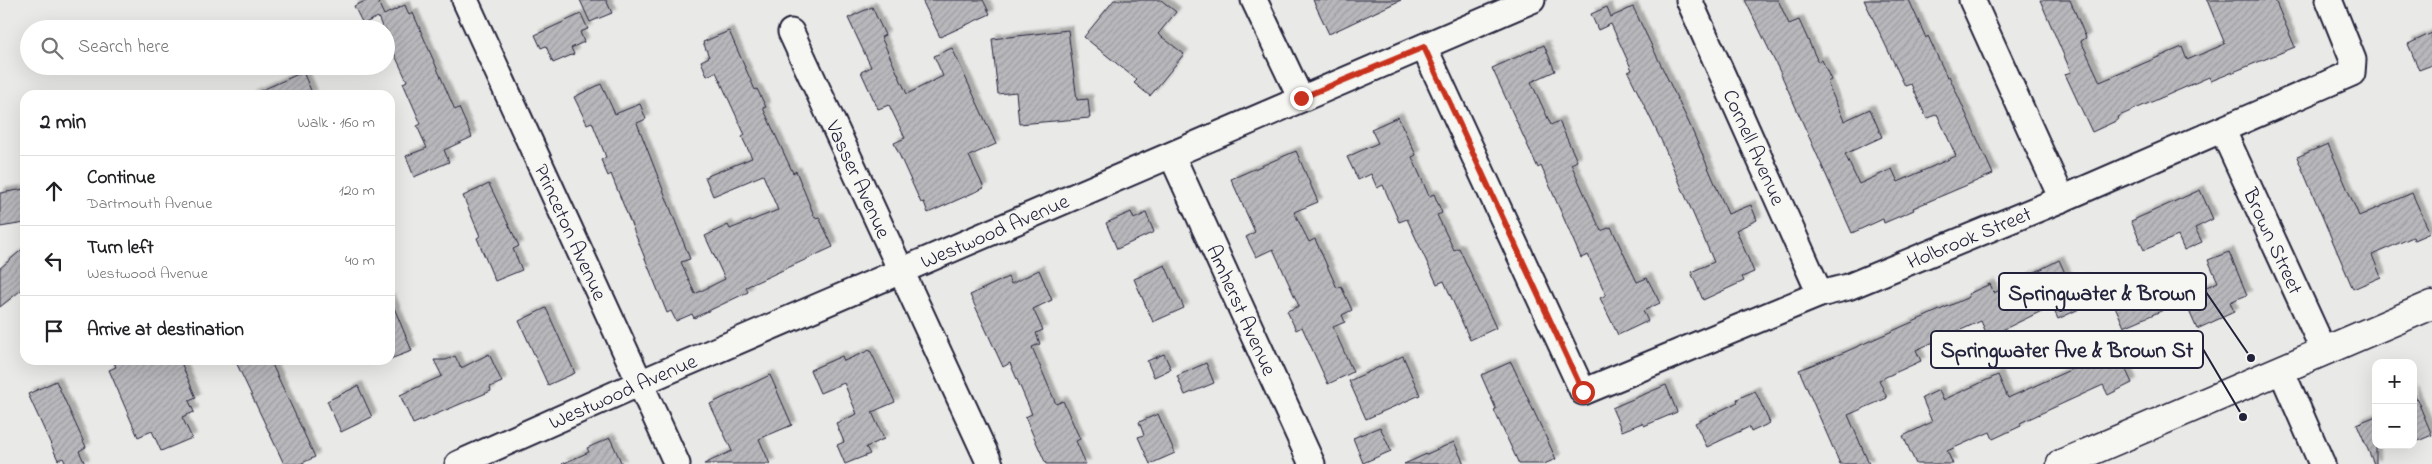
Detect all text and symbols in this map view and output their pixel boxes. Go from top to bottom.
search box [20,20,395,75]
icon: search [38,34,66,62]
text: Search here [78,34,169,61]
street label: Cornell Avenue [1714,85,1792,211]
route end [1290,87,1313,110]
text: 2 min [40,108,86,138]
text: Walk · 160 m [297,111,375,135]
street label: Vasser Avenue [816,115,897,244]
street label: Princeton Avenue [525,160,614,306]
text: Continue [87,165,155,192]
icon: ahead [40,177,68,205]
text: 120 m [339,179,375,203]
street label: Brown Street [2234,183,2309,300]
street label: Westwood Avenue [916,187,1075,278]
text: Dartmouth Avenue [87,192,212,216]
street label: Holbrook Street [1903,200,2037,278]
text: Turn left [87,235,154,262]
street label: Amherst Avenue [1197,240,1283,382]
icon: left [40,247,68,275]
text: 40 m [345,249,375,273]
text: Westwood Avenue [87,262,208,286]
callout: Springwater & Brown [1999,273,2206,310]
text: Springwater & Brown [2008,279,2196,312]
icon: arrive [40,317,68,345]
text: Arrive at destination [87,317,244,344]
callout: Springwater Ave & Brown St [1931,331,2203,368]
text: Springwater Ave & Brown St [1941,336,2194,369]
street label: Westwood Avenue [545,347,703,439]
map controls [2372,359,2417,449]
button: + [2372,359,2417,404]
route start [1572,381,1595,404]
button: − [2372,404,2417,449]

